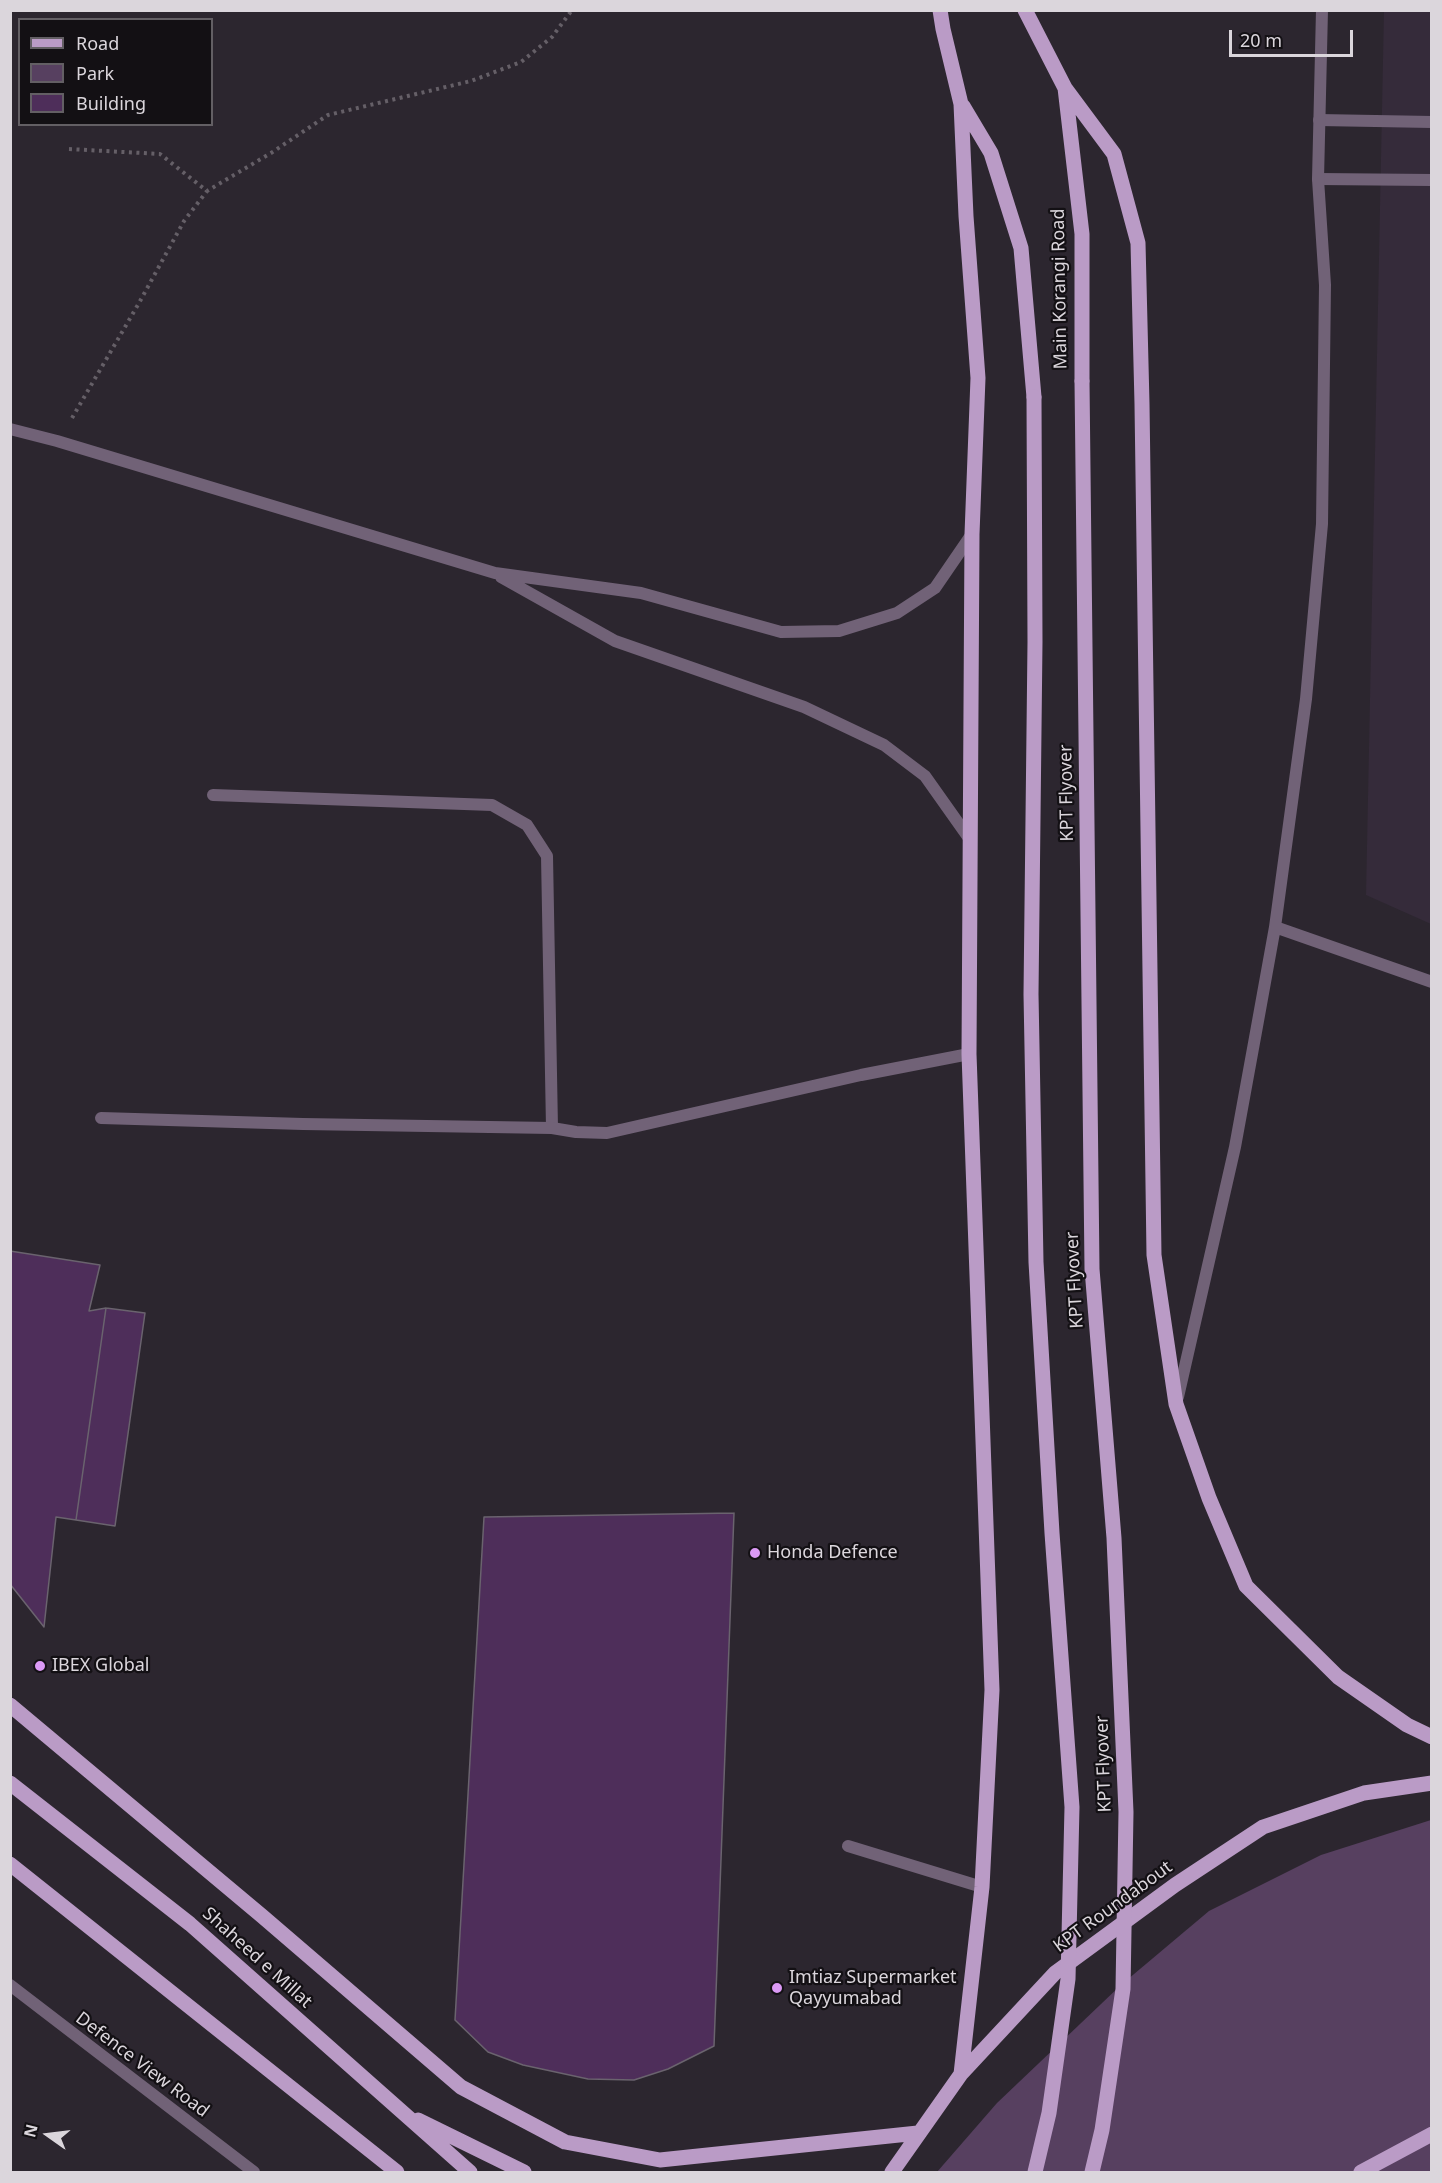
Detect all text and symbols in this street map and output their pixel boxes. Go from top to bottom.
legend [18,18,213,126]
scale bar [1232,18,1356,56]
text: 20 m [1240,28,1282,52]
text: Road [76,31,119,55]
text: Park [76,61,114,85]
text: Building [76,91,146,115]
street label: Main Korangi Road [1048,208,1072,370]
street label: KPT Flyover [1055,744,1079,842]
street label: KPT Flyover [1062,1231,1088,1329]
place label: Honda Defence [767,1542,898,1564]
marker: Honda Defence [748,1546,762,1560]
place label: IBEX Global [52,1655,149,1677]
marker: IBEX Global [33,1659,47,1673]
street label: KPT Flyover [1092,1715,1116,1813]
street label: KPT Roundabout [1049,1857,1177,1957]
street label: Shaheed e Millat [198,1903,316,2013]
place label: Imtiaz Supermarket Qayyumabad [789,1967,957,2010]
marker: Imtiaz Supermarket Qayyumabad [770,1981,784,1995]
street label: Defence View Road [71,2008,213,2122]
north arrow [18,2105,78,2165]
text: N [18,2122,43,2140]

